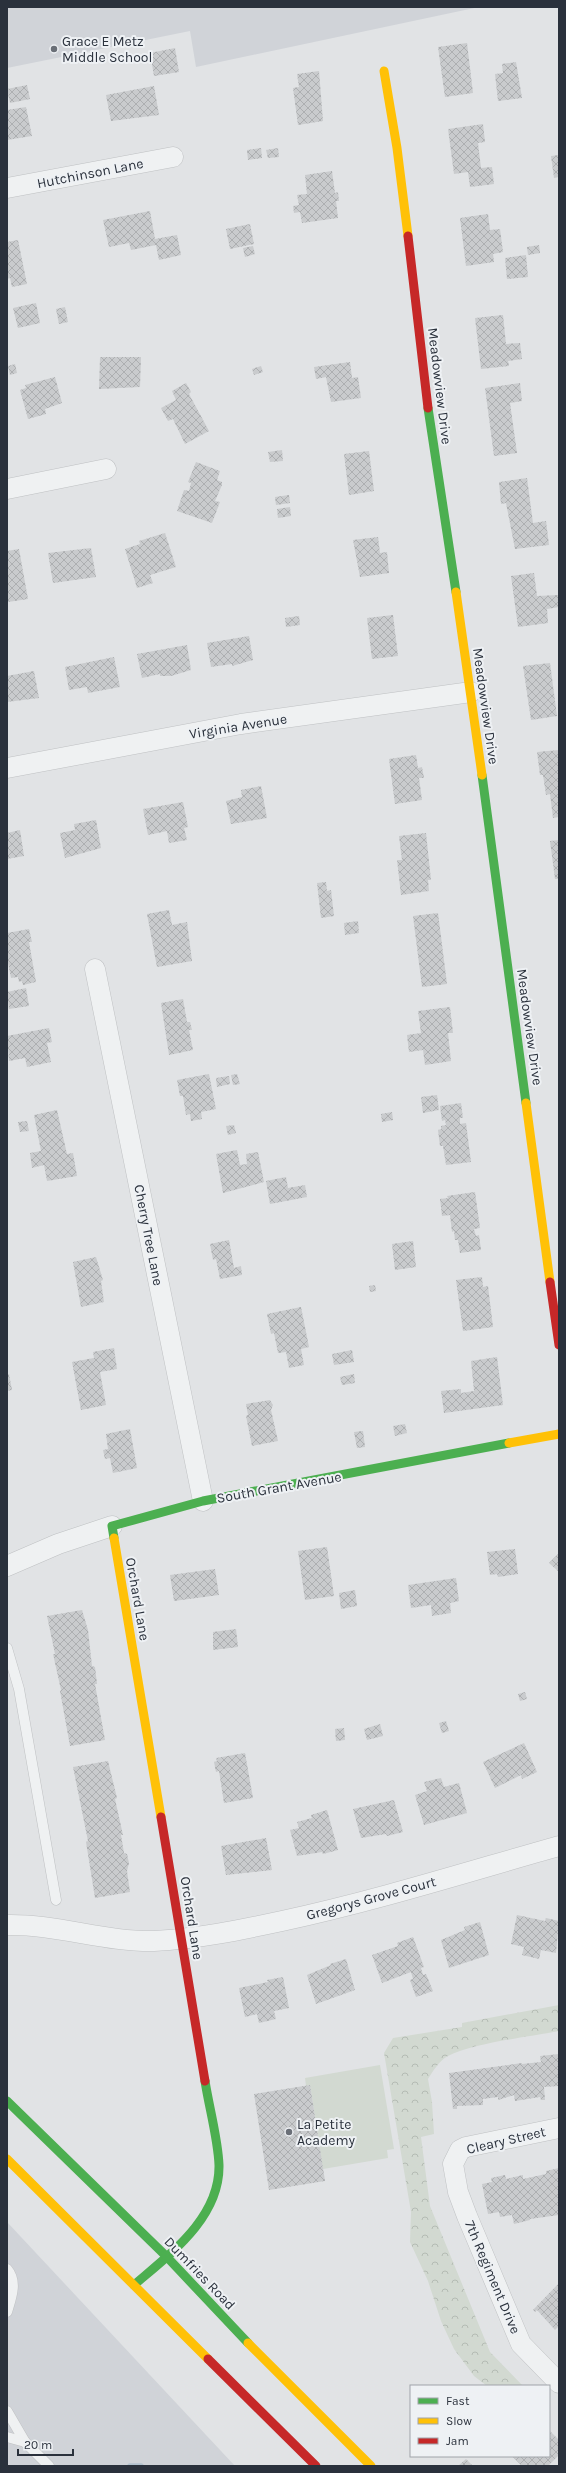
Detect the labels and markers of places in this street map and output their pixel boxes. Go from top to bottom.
place label: Grace E Metz Middle School [62,33,152,66]
marker: Grace E Metz Middle School [49,44,59,54]
place label: La Petite Academy [297,2116,356,2149]
marker: La Petite Academy [284,2127,294,2137]

